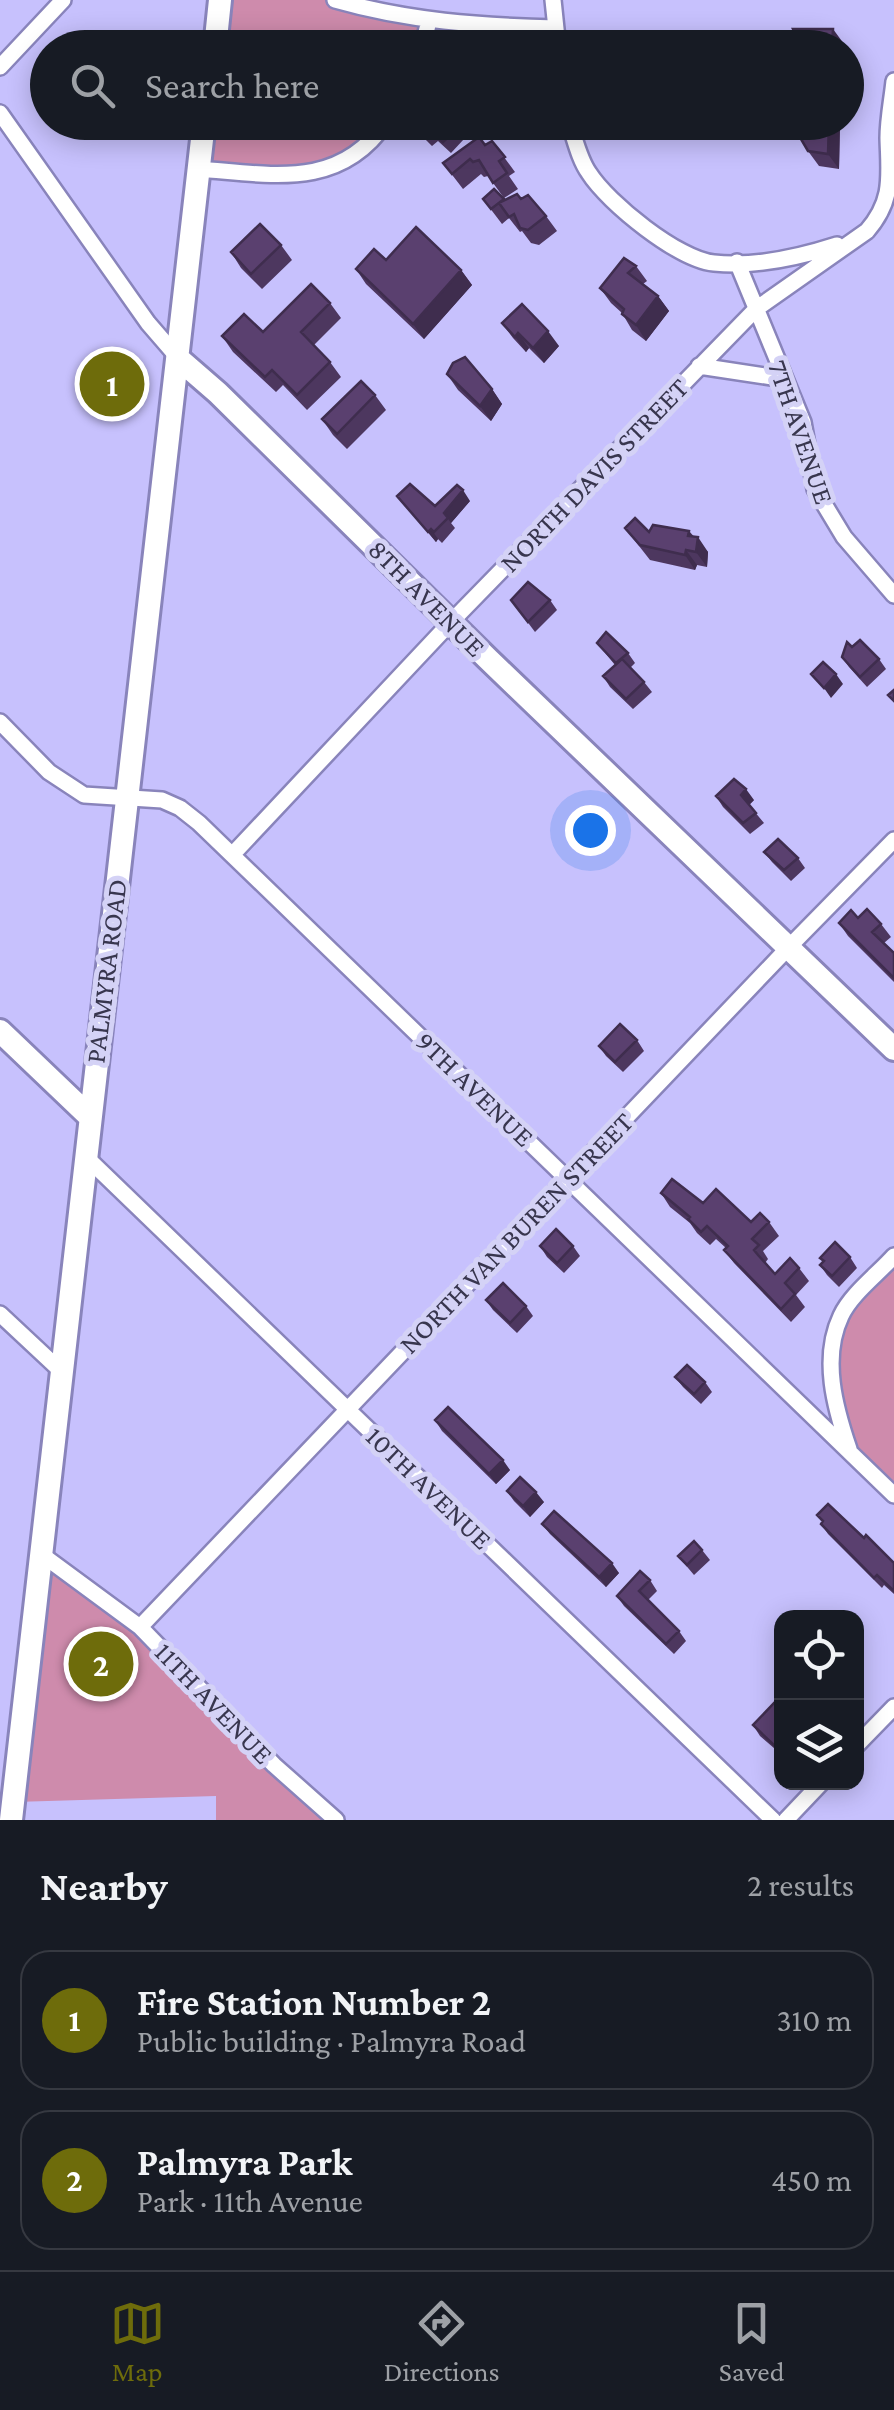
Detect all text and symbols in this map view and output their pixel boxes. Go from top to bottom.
search box [30,30,864,140]
icon: search [65,58,120,113]
text: Search here [145,64,319,106]
pin: 1 [80,346,144,422]
street label: 7TH AVENUE [762,356,840,508]
street label: NORTH DAVIS STREET [494,372,694,578]
street label: 8TH AVENUE [362,533,492,663]
your location [565,805,616,856]
street label: PALMYRA ROAD [79,877,133,1065]
street label: 9TH AVENUE [410,1025,540,1153]
street label: NORTH VAN BUREN STREET [393,1106,639,1360]
street label: 10TH AVENUE [360,1421,498,1555]
map controls [774,1610,864,1790]
button: locate [774,1610,864,1700]
pin: 2 [68,1626,134,1702]
street label: 11TH AVENUE [149,1636,279,1770]
button: layers [774,1700,864,1790]
text: Nearby [40,1862,168,1909]
text: 2 results [747,1867,854,1903]
text: Fire Station Number 2 [137,1981,491,2023]
text: 1 [69,2002,80,2038]
text: 310 m [776,2002,852,2038]
text: Public building · Palmyra Road [137,2023,526,2059]
text: Palmyra Park [137,2141,353,2183]
text: 2 [66,2162,83,2198]
text: 450 m [771,2162,852,2198]
text: Park · 11th Avenue [137,2183,363,2219]
tab: Map [110,2296,165,2387]
tab: Directions [384,2296,500,2387]
tab: Saved [719,2296,784,2387]

